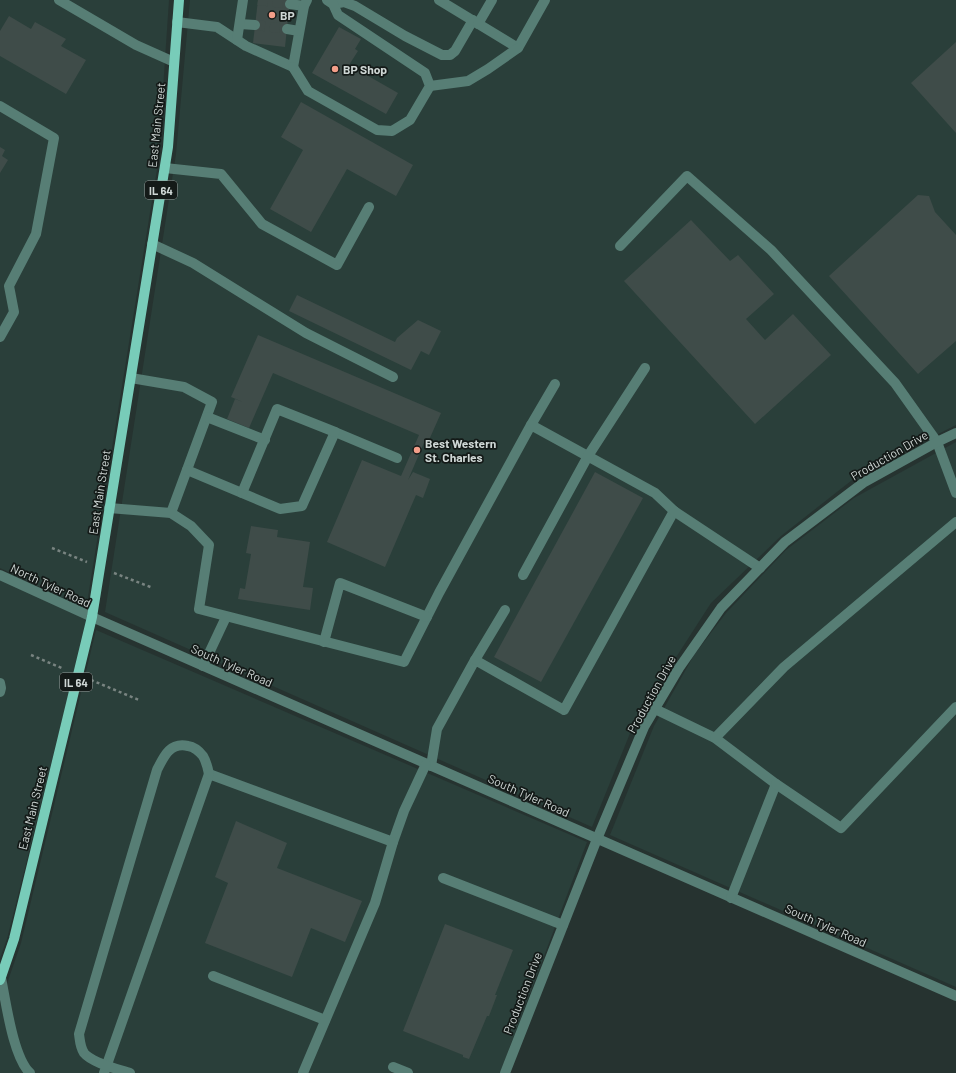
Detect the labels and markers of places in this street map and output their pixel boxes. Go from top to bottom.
place label: BP [280,8,295,22]
marker: BP [267,10,277,20]
place label: BP Shop [343,62,387,76]
marker: BP Shop [330,64,340,74]
place label: Best Western St. Charles [425,436,496,464]
marker: Best Western St. Charles [412,445,422,455]

